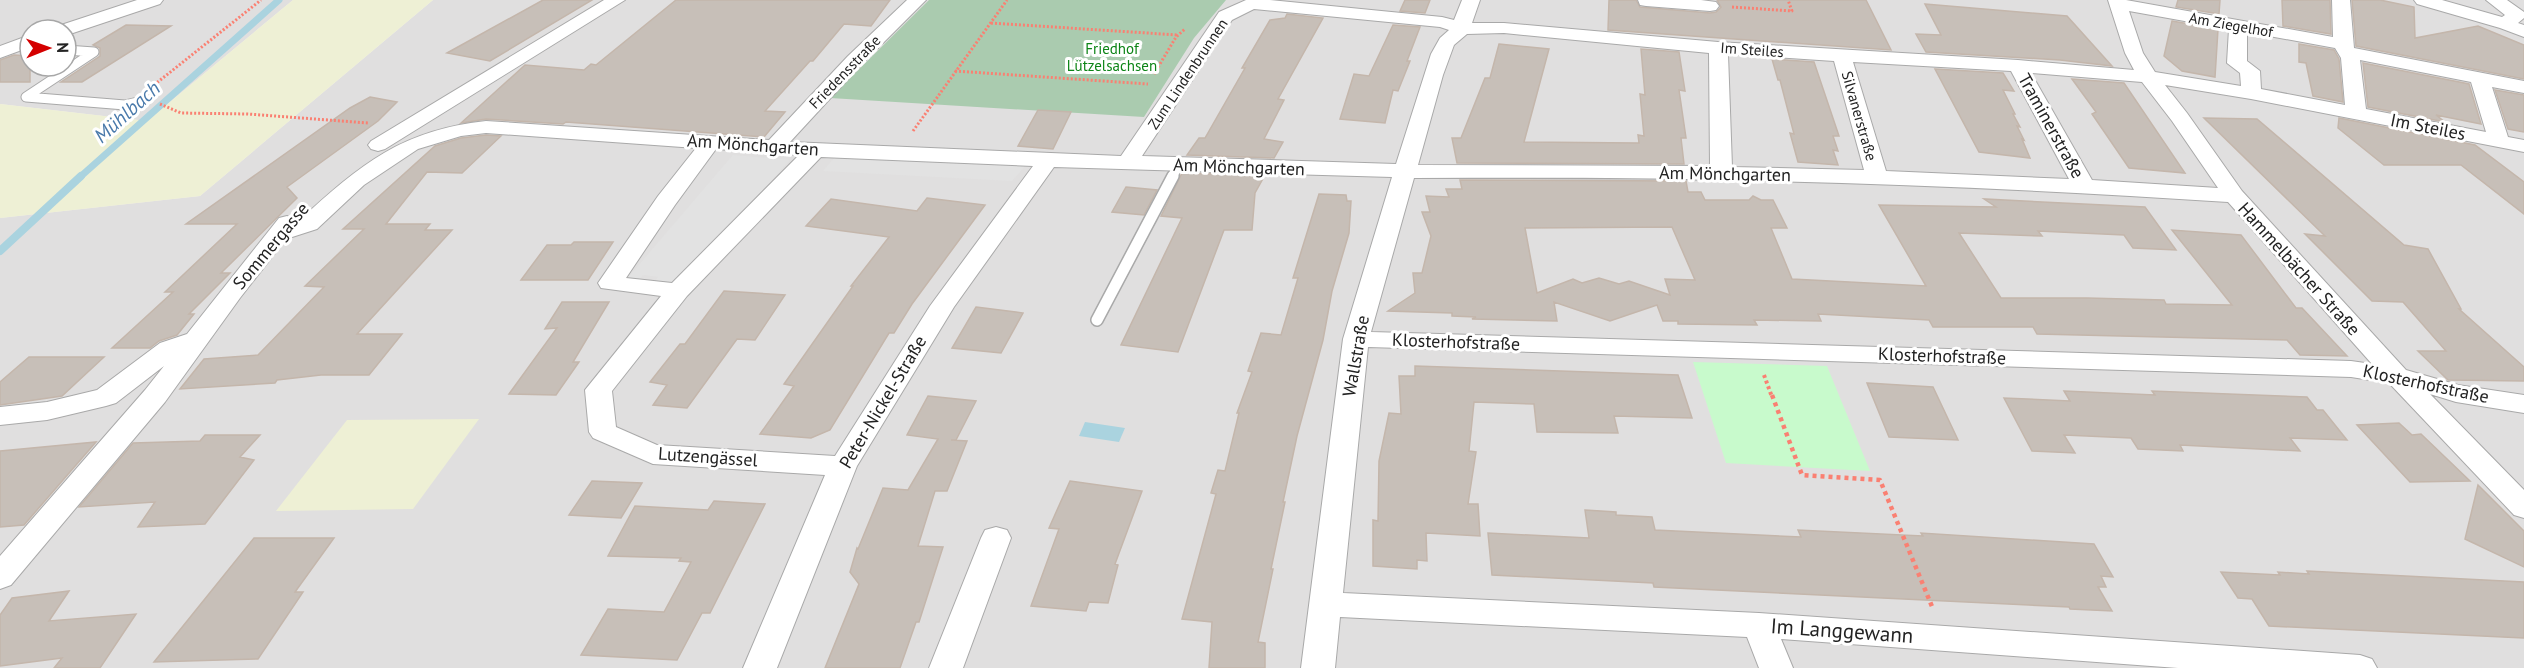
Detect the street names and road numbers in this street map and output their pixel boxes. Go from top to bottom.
street label: Am Ziegelhof [2187,8,2276,41]
street label: Zum Lindenbrunnen [1143,15,1232,133]
street label: Friedensstraße [805,31,885,112]
street label: Im Steiles [1720,38,1784,61]
street label: Silvanerstraße [1838,69,1881,163]
street label: Traminerstraße [2013,69,2090,182]
street label: Im Steiles [2389,108,2468,145]
street label: Am Mönchgarten [686,128,820,161]
street label: Am Mönchgarten [1173,153,1305,180]
street label: Am Mönchgarten [1659,161,1791,186]
street label: Sommergasse [228,197,314,294]
street label: Hammelbächer Straße [2233,197,2365,340]
street label: Wallstraße [1337,313,1374,398]
street label: Klosterhofstraße [1392,328,1520,355]
street label: Peter-Nickel-Straße [834,331,931,472]
street label: Klosterhofstraße [1878,342,2006,369]
street label: Klosterhofstraße [2361,359,2491,408]
street label: Lutzengässel [658,442,759,472]
street label: Im Langgewann [1770,612,1914,649]

